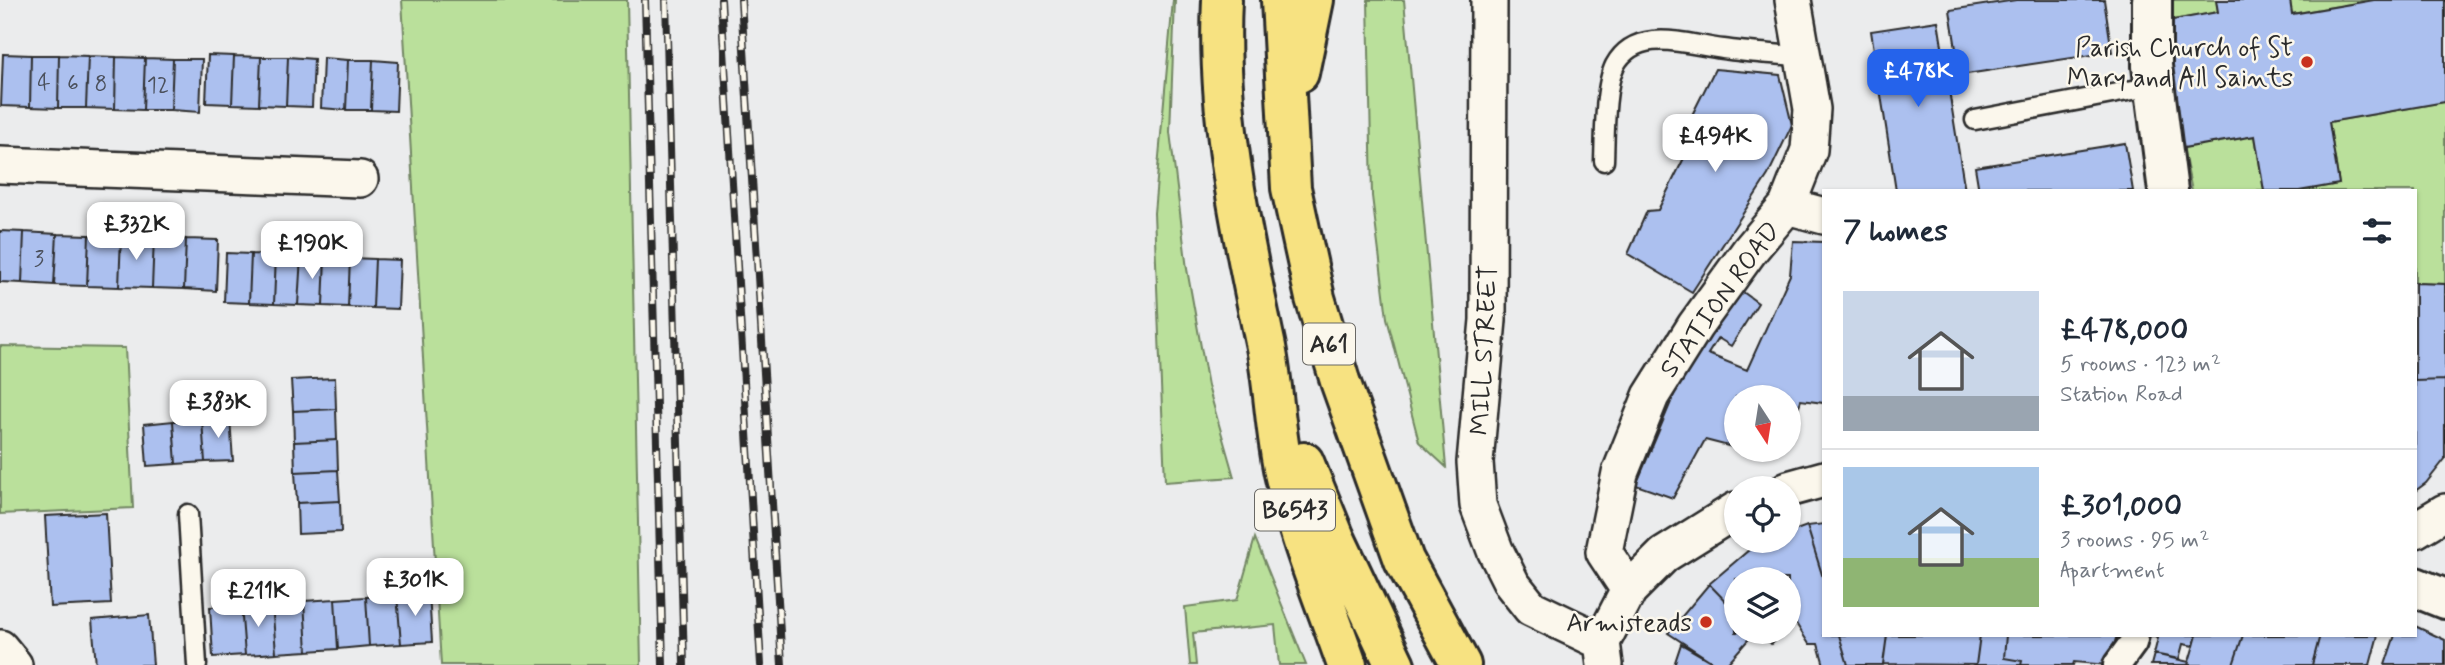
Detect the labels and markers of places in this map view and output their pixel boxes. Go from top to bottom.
place label: Parish Church of St Mary and All Saints [2067,32,2293,96]
pin: £478K [1869,50,1967,109]
marker: Parish Church of St Mary and All Saints [2299,54,2315,70]
pin: £494K [1666,114,1764,174]
pin: £332K [87,202,185,262]
pin: £190K [263,222,361,281]
pin: £383K [169,380,267,440]
pin: £301K [366,558,464,618]
pin: £211K [209,570,307,629]
place label: Armisteads [1566,607,1692,641]
marker: Armisteads [1698,614,1714,630]

